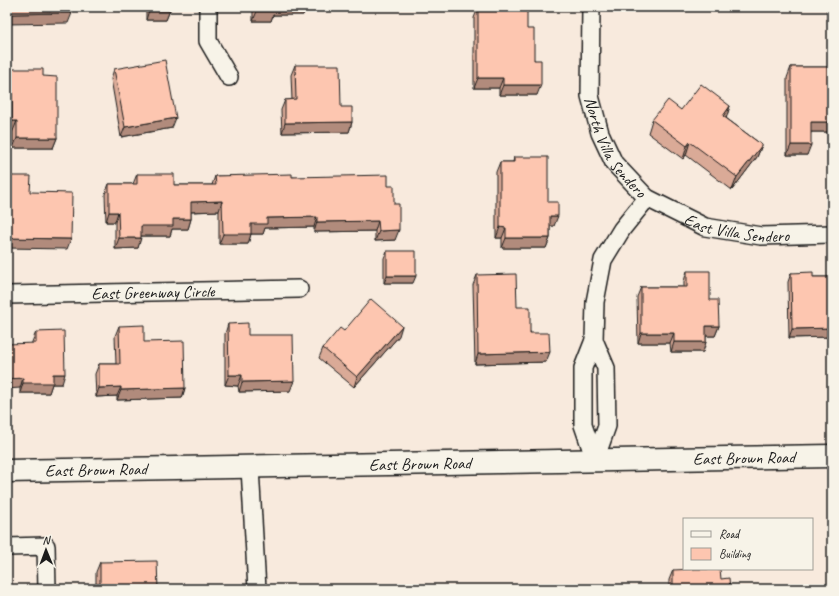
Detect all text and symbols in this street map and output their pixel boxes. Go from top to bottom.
street label: North Villa Sendero [580,95,652,203]
street label: East Villa Sendero [681,208,790,247]
street label: East Greenway Circle [91,281,216,304]
street label: East Brown Road [693,447,797,470]
street label: East Brown Road [369,453,474,475]
street label: East Brown Road [45,458,150,481]
legend [683,518,813,570]
text: Road [719,526,741,542]
north arrow [26,530,66,570]
text: N [42,533,52,547]
text: Building [719,546,751,562]

